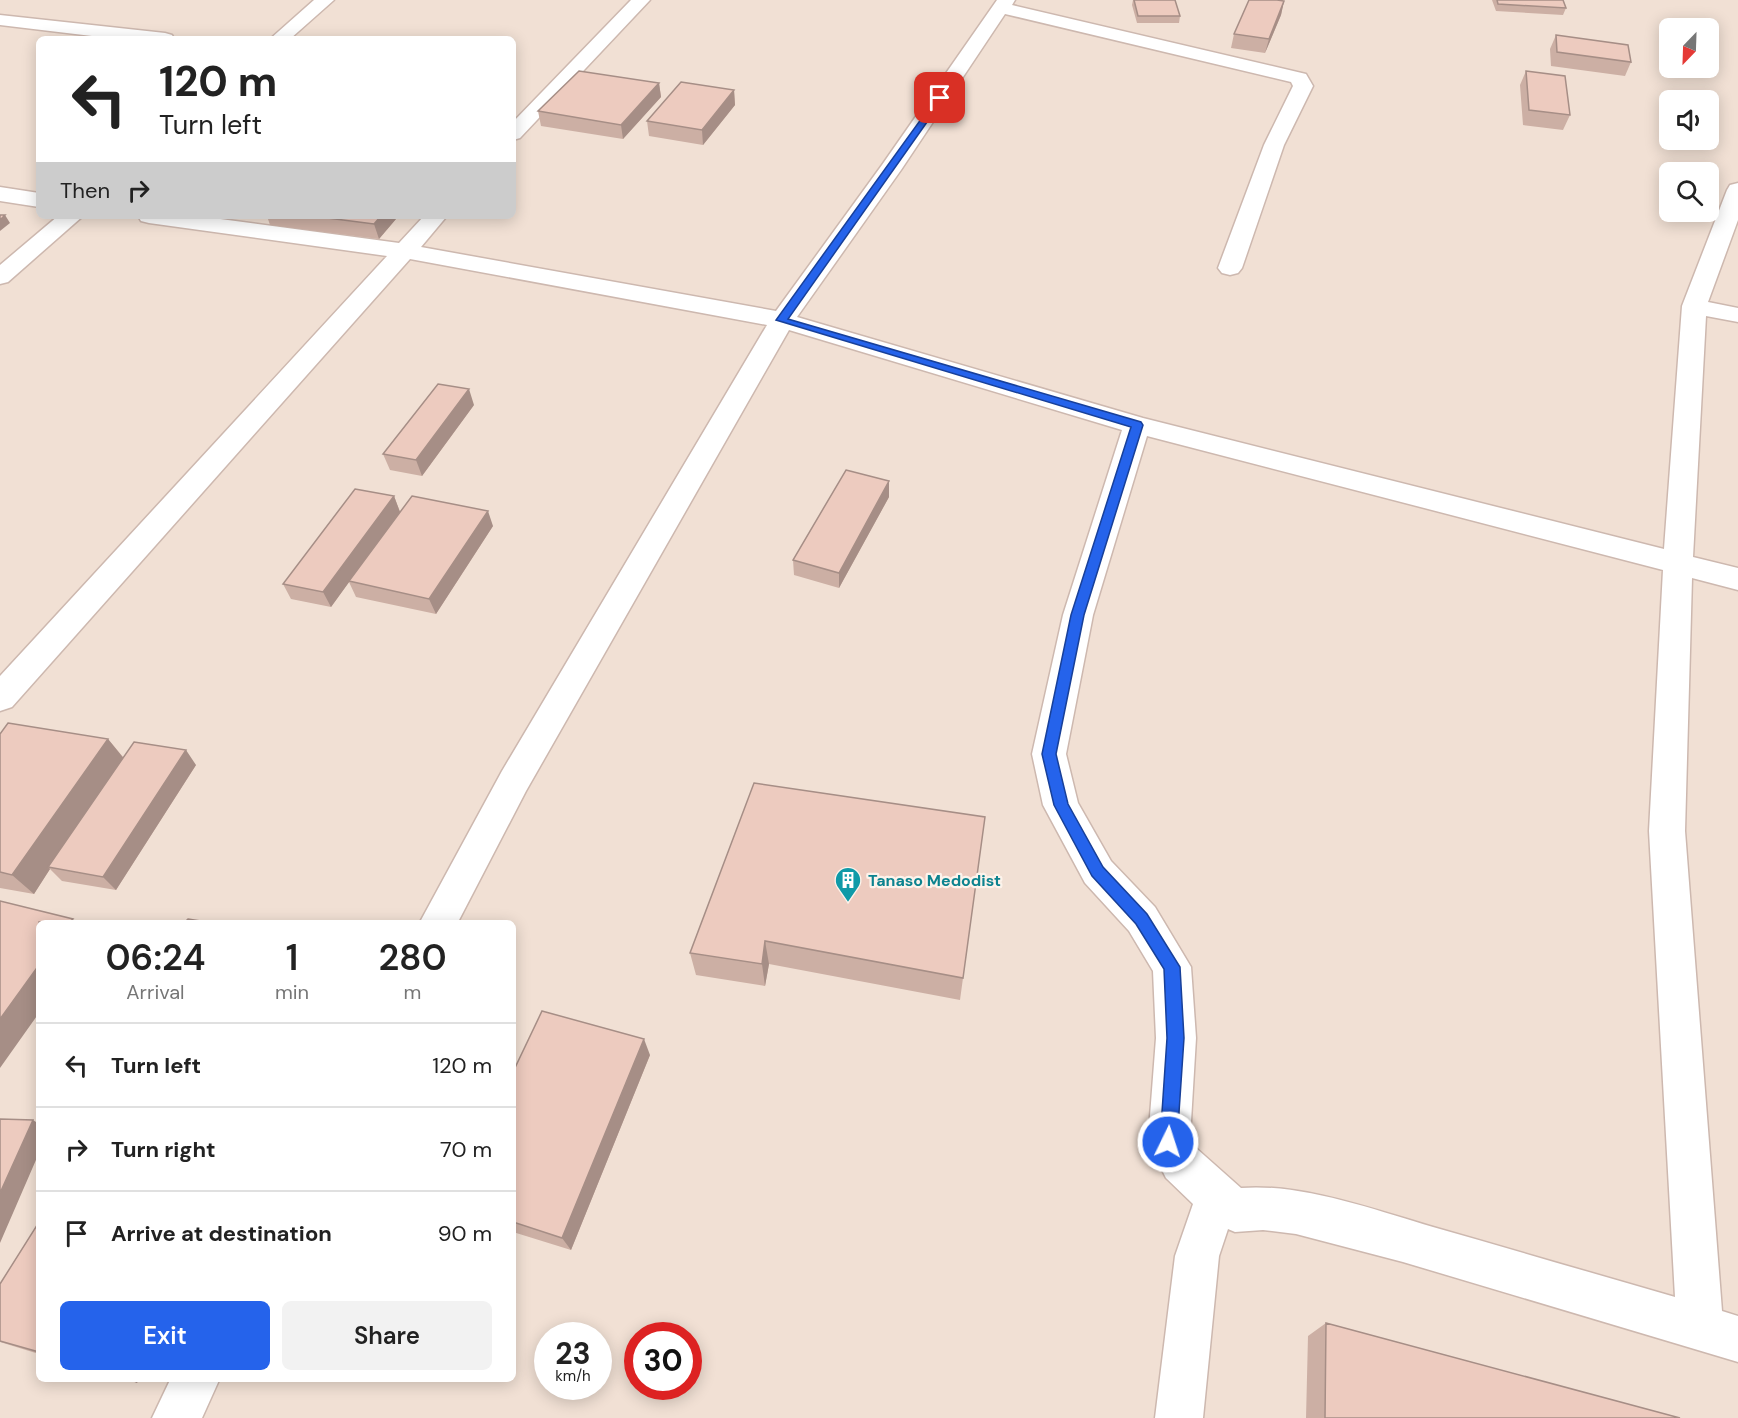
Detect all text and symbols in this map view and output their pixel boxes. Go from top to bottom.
north arrow [1659,18,1719,78]
map controls [1659,18,1719,222]
text: 120 m [159,54,277,109]
icon: left [60,60,138,138]
pin [914,72,965,123]
icon: arrive [923,81,956,114]
button: sound [1659,90,1719,150]
text: Turn left [159,107,262,142]
button: search [1659,162,1719,222]
icon: right [122,174,155,207]
text: Then [60,176,110,205]
building icon: Tanaso Medodist [833,865,863,903]
place label: Tanaso Medodist [868,870,1001,891]
text: 06:24 [105,934,205,981]
text: 1 [286,934,298,981]
text: 280 [378,934,447,981]
text: Arrival [126,979,185,1005]
text: min [275,979,309,1005]
text: m [404,979,421,1005]
icon: left [60,1049,93,1082]
text: Turn left [111,1051,201,1080]
text: 120 m [432,1051,492,1080]
position arrow [1136,1110,1200,1174]
icon: right [60,1133,93,1166]
text: Turn right [111,1135,216,1164]
text: 70 m [440,1135,492,1164]
icon: arrive [60,1217,93,1250]
text: Arrive at destination [111,1219,332,1248]
text: 90 m [438,1219,492,1248]
button: Exit [60,1301,270,1370]
button: Share [282,1301,492,1370]
speed limit sign: 30 [624,1322,702,1400]
text: 23 [555,1334,591,1373]
text: km/h [555,1366,591,1386]

